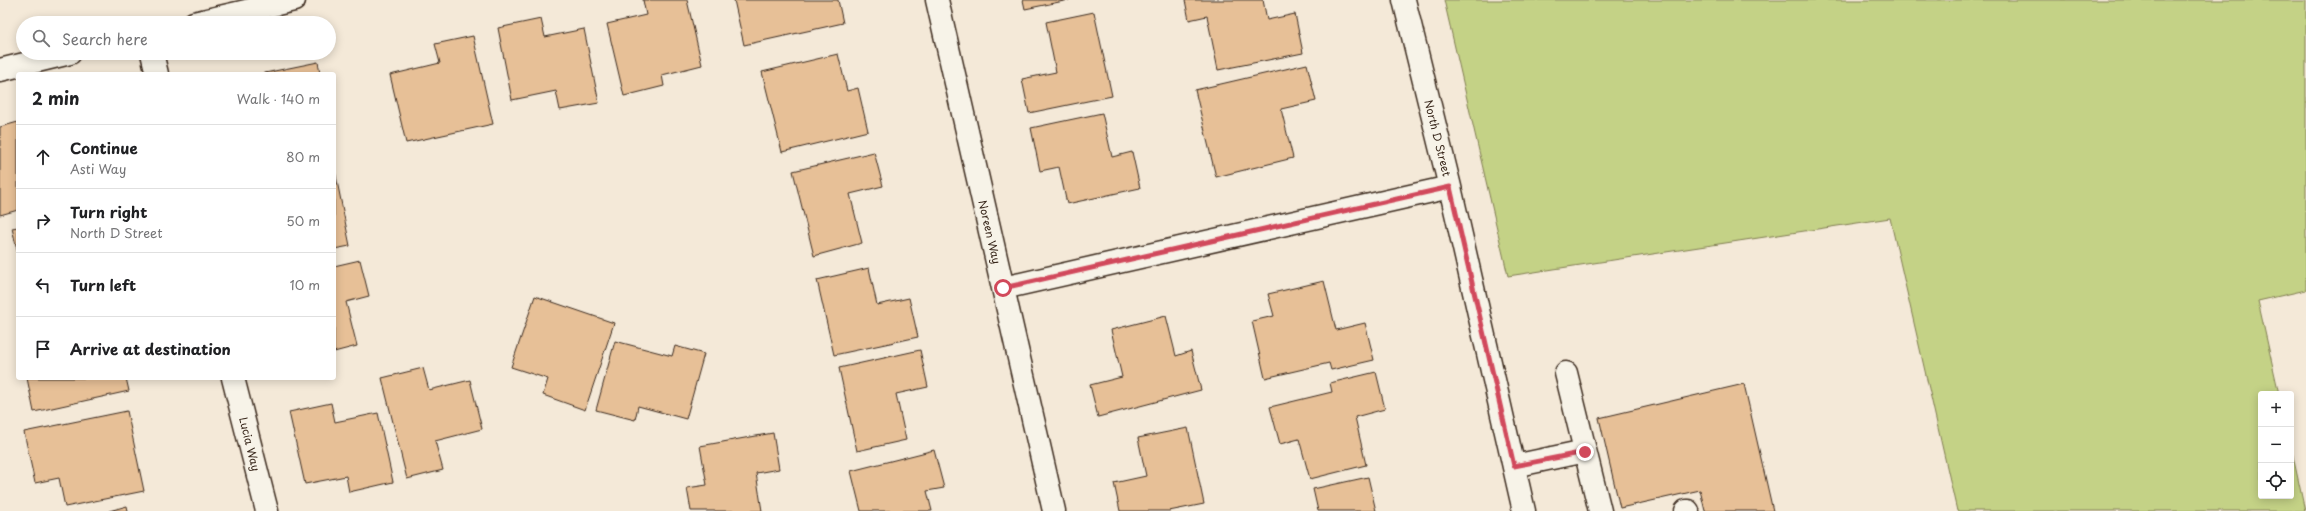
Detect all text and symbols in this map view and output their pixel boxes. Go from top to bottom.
search box [16,16,336,60]
icon: search [30,27,52,49]
text: Search here [62,27,148,50]
text: 2 min [32,85,79,111]
text: Walk · 140 m [237,89,320,108]
street label: North D Street [1420,98,1456,179]
text: Continue [70,136,138,159]
icon: ahead [32,146,54,168]
text: 80 m [286,147,320,166]
text: Asti Way [70,159,126,178]
street label: Noreen Way [974,198,1006,266]
text: Turn right [70,200,147,223]
icon: right [32,210,54,232]
text: 50 m [286,211,320,230]
text: North D Street [70,223,163,242]
text: Turn left [70,273,136,296]
icon: left [32,274,54,296]
text: 10 m [290,275,320,294]
route start [994,279,1012,297]
text: Arrive at destination [70,337,231,360]
icon: arrive [32,338,54,360]
map controls [2258,391,2294,499]
button: + [2258,391,2294,427]
street label: Lucia Way [235,415,265,473]
button: − [2258,427,2294,463]
route end [1576,443,1594,461]
button: locate [2258,463,2294,499]

